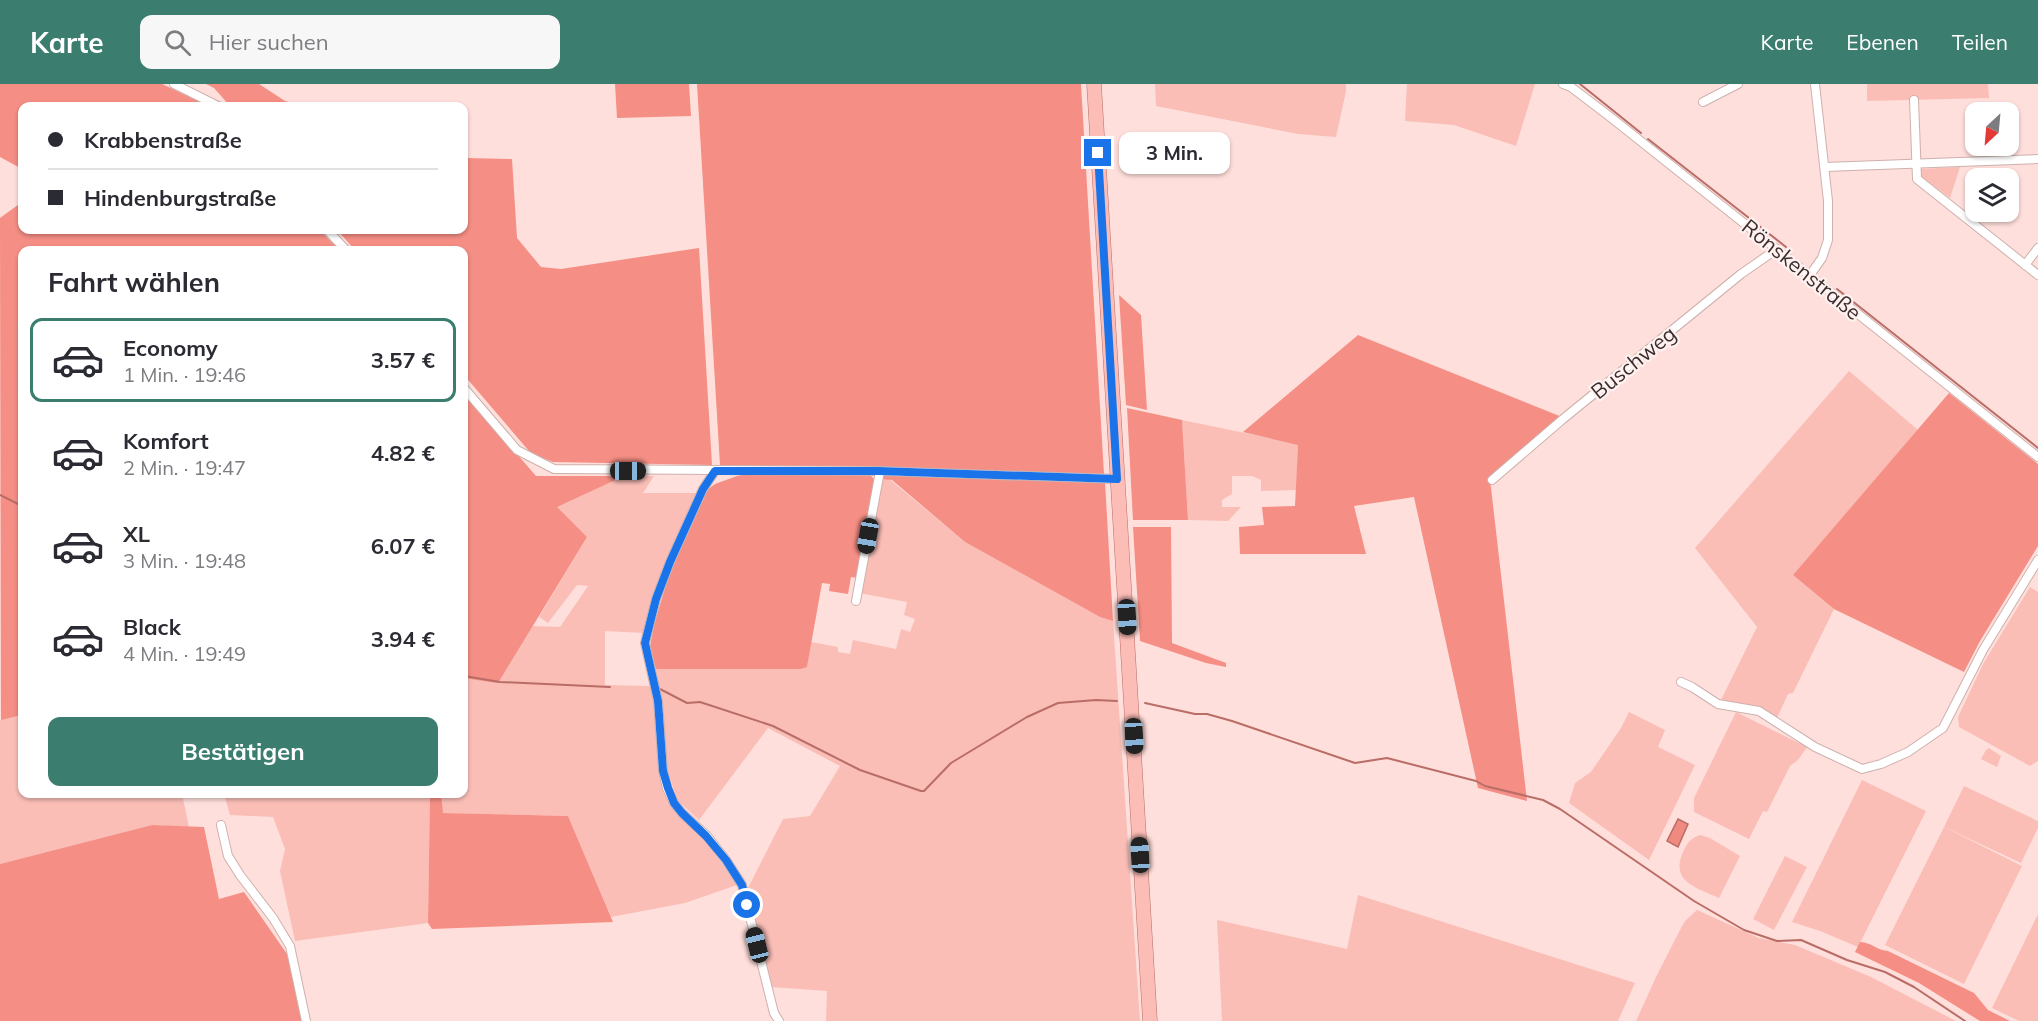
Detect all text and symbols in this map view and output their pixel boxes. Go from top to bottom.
search box [140,15,560,69]
text: Karte [30,25,104,60]
icon: search [161,26,194,59]
text: Hier suchen [209,28,329,56]
text: Karte [1761,29,1813,55]
text: Ebenen [1846,29,1919,55]
text: Teilen [1952,29,2008,55]
north arrow [1965,102,2019,156]
map controls [1965,102,2019,222]
text: Krabbenstraße [84,126,242,154]
callout: 3 Min. [1119,132,1230,174]
route end [1084,139,1111,166]
text: 3 Min. [1146,140,1203,165]
button: layers [1965,168,2019,222]
text: Hindenburgstraße [84,184,276,212]
street label: Rönskenstraße [1737,213,1867,325]
text: Fahrt wählen [48,265,220,299]
street label: Buschweg [1585,320,1681,404]
icon: car [51,333,105,387]
text: Economy [123,334,218,362]
text: 3.57 € [371,346,435,374]
text: 1 Min. · 19:46 [123,362,246,387]
icon: car [51,426,105,480]
text: Komfort [123,427,209,455]
text: 4.82 € [371,439,435,467]
text: 2 Min. · 19:47 [123,455,246,480]
car [610,462,646,480]
car [856,517,880,555]
icon: car [51,519,105,573]
text: XL [123,520,150,548]
text: 6.07 € [371,532,435,560]
text: 3 Min. · 19:48 [123,548,246,573]
car [1117,599,1137,635]
icon: car [51,612,105,666]
text: Black [123,613,181,641]
text: 3.94 € [371,625,435,653]
text: 4 Min. · 19:49 [123,641,246,666]
button: Bestätigen [48,717,438,786]
car [1124,718,1144,754]
car [1130,837,1150,873]
route start [733,891,760,918]
car [744,925,770,965]

